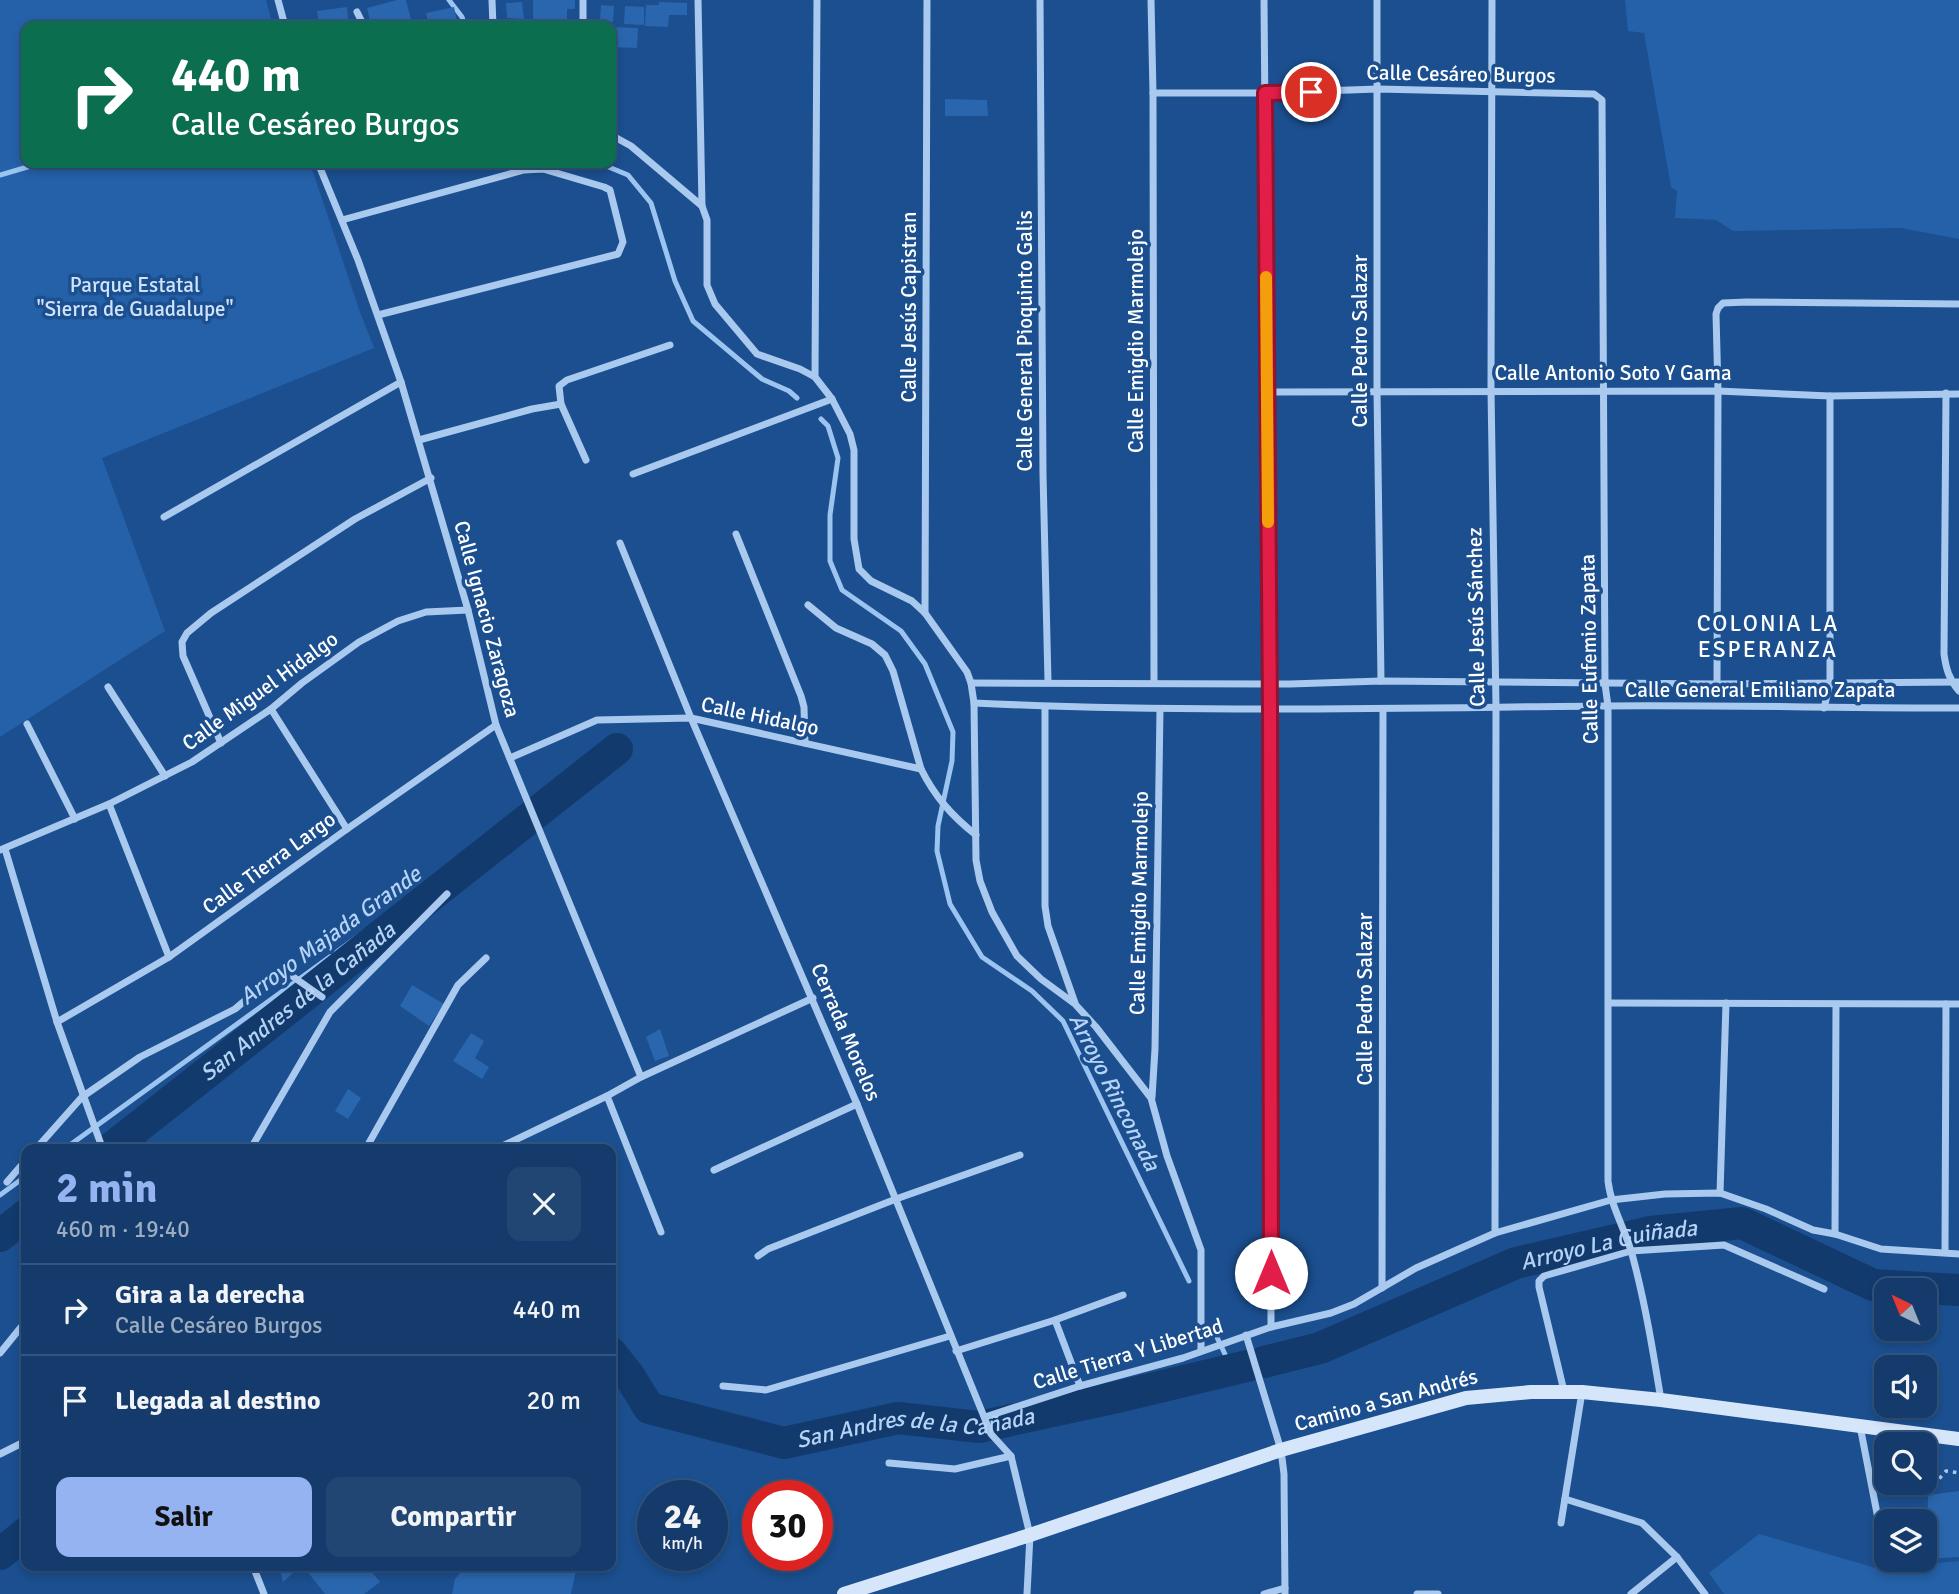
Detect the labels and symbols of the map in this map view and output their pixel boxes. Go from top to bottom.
street label: Calle Cesáreo Burgos [1366,59,1556,89]
pin [1281,62,1341,122]
street label: Calle General Pioquinto Galis [1012,210,1038,472]
street label: Calle Jesús Capistran [896,212,922,402]
street label: Calle Emigdio Marmolejo [1123,229,1149,453]
street label: Calle Pedro Salazar [1347,254,1373,427]
park label: Parque Estatal "Sierra de Guadalupe" [36,272,234,322]
street label: Calle Antonio Soto Y Gama [1494,360,1732,386]
street label: Calle Ignacio Zaragoza [448,518,526,720]
street label: Calle Jesús Sánchez [1461,527,1491,707]
street label: Calle Eufemio Zapata [1574,554,1604,744]
district label: COLONIA LA ESPERANZA [1697,609,1839,664]
street label: Calle Miguel Hidalgo [177,626,343,756]
street label: Calle General Emiliano Zapata [1625,677,1895,703]
street label: Calle Hidalgo [699,691,821,741]
street label: Calle Emigdio Marmolejo [1124,791,1154,1015]
street label: Calle Tierra Largo [197,806,341,920]
water label: Arroyo Majada Grande [234,859,428,1011]
street label: Calle Pedro Salazar [1352,912,1378,1085]
water label: San Andres de la Cañada [194,915,402,1088]
street label: Cerrada Morelos [805,959,887,1105]
water label: Arroyo Rinconada [1062,1009,1167,1177]
water label: Arroyo La Guiñada [1517,1213,1700,1277]
position arrow [1234,1236,1308,1310]
north arrow [1874,1278,1937,1340]
street label: Calle Tierra Y Libertad [1030,1313,1226,1395]
street label: Camino a San Andrés [1291,1363,1481,1437]
water label: San Andres de la Cañada [794,1401,1038,1455]
speed limit sign: 30 [742,1480,833,1571]

